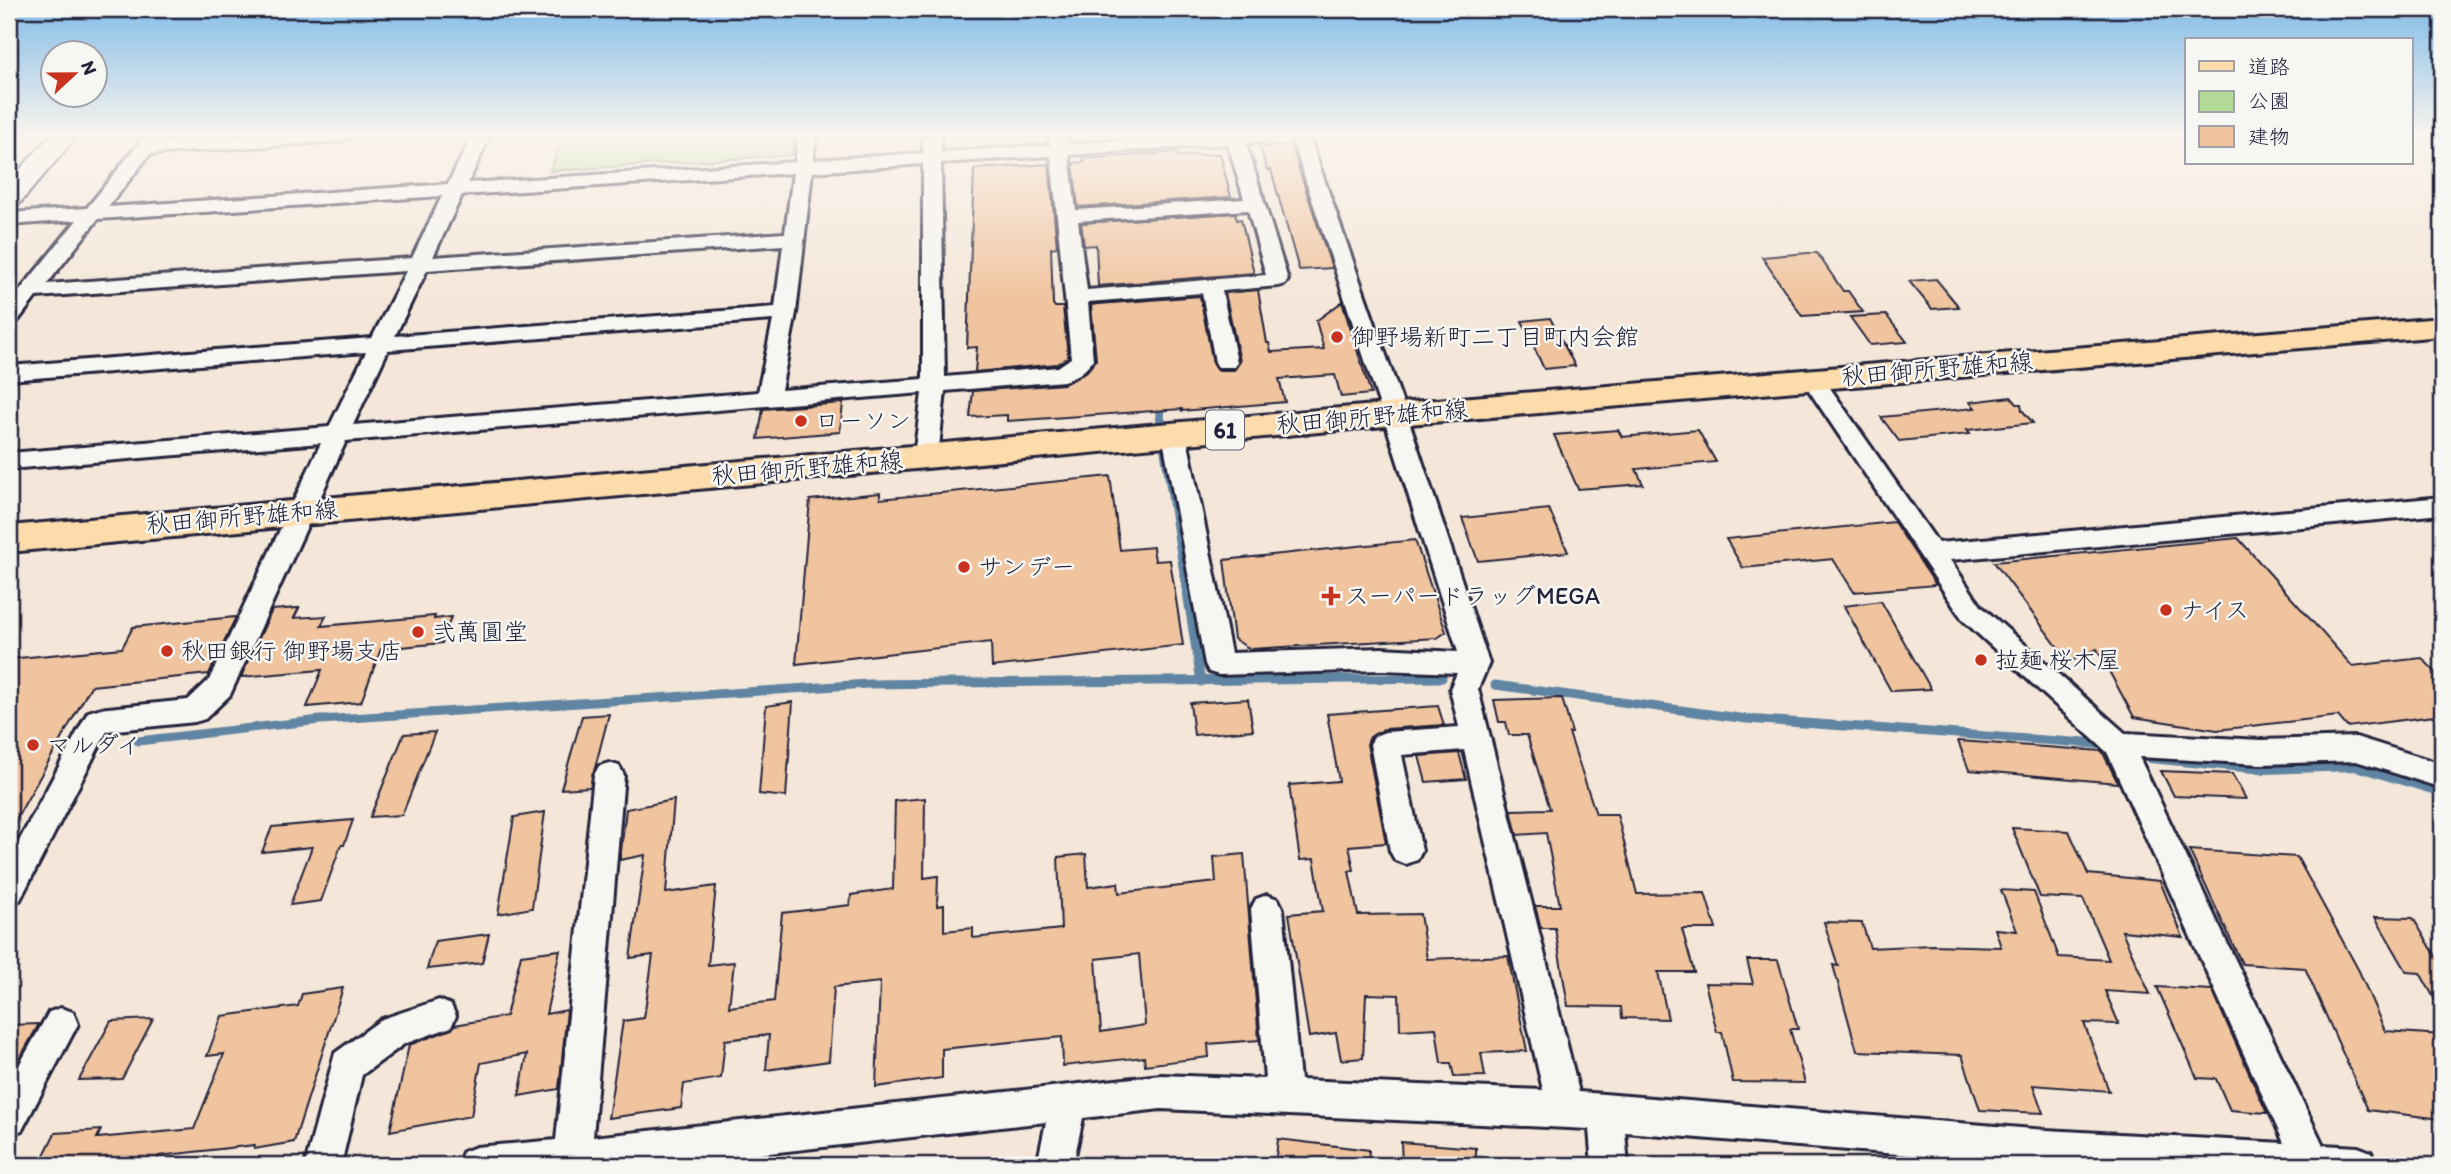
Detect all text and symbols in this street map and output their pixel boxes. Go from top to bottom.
north arrow [38,38,108,108]
legend [2185,38,2412,164]
text: 道路 [2248,54,2290,79]
text: N [76,58,102,78]
text: 公園 [2248,88,2290,113]
text: 建物 [2248,124,2290,149]
place label: 御野場新町二丁目町内会館 [1351,322,1639,351]
marker: 御野場新町二丁目町内会館 [1329,329,1345,345]
street label: 秋田御所野雄和線 [1840,346,2034,391]
street label: 秋田御所野雄和線 [1275,394,1469,439]
place label: ローソン [815,406,911,435]
road number: 61 [1206,410,1244,450]
marker: ローソン [793,413,809,429]
street label: 秋田御所野雄和線 [710,445,904,490]
street label: 秋田御所野雄和線 [145,494,339,539]
place label: サンデー [978,552,1075,581]
marker: サンデー [956,559,972,575]
place label: スーパードラッグMEGA [1345,581,1600,610]
marker: スーパードラッグMEGA [1323,588,1339,604]
place label: ナイス [2180,595,2249,624]
marker: ナイス [2158,602,2174,618]
place label: 弐萬圓堂 [432,617,528,646]
marker: 弐萬圓堂 [410,624,426,640]
place label: 秋田銀行 御野場支店 [181,636,402,665]
marker: 秋田銀行 御野場支店 [159,643,175,659]
place label: 拉麺 桜木屋 [1995,645,2120,674]
marker: 拉麺 桜木屋 [1973,652,1989,668]
place label: マルダイ [47,730,141,759]
marker: マルダイ [25,737,41,753]

